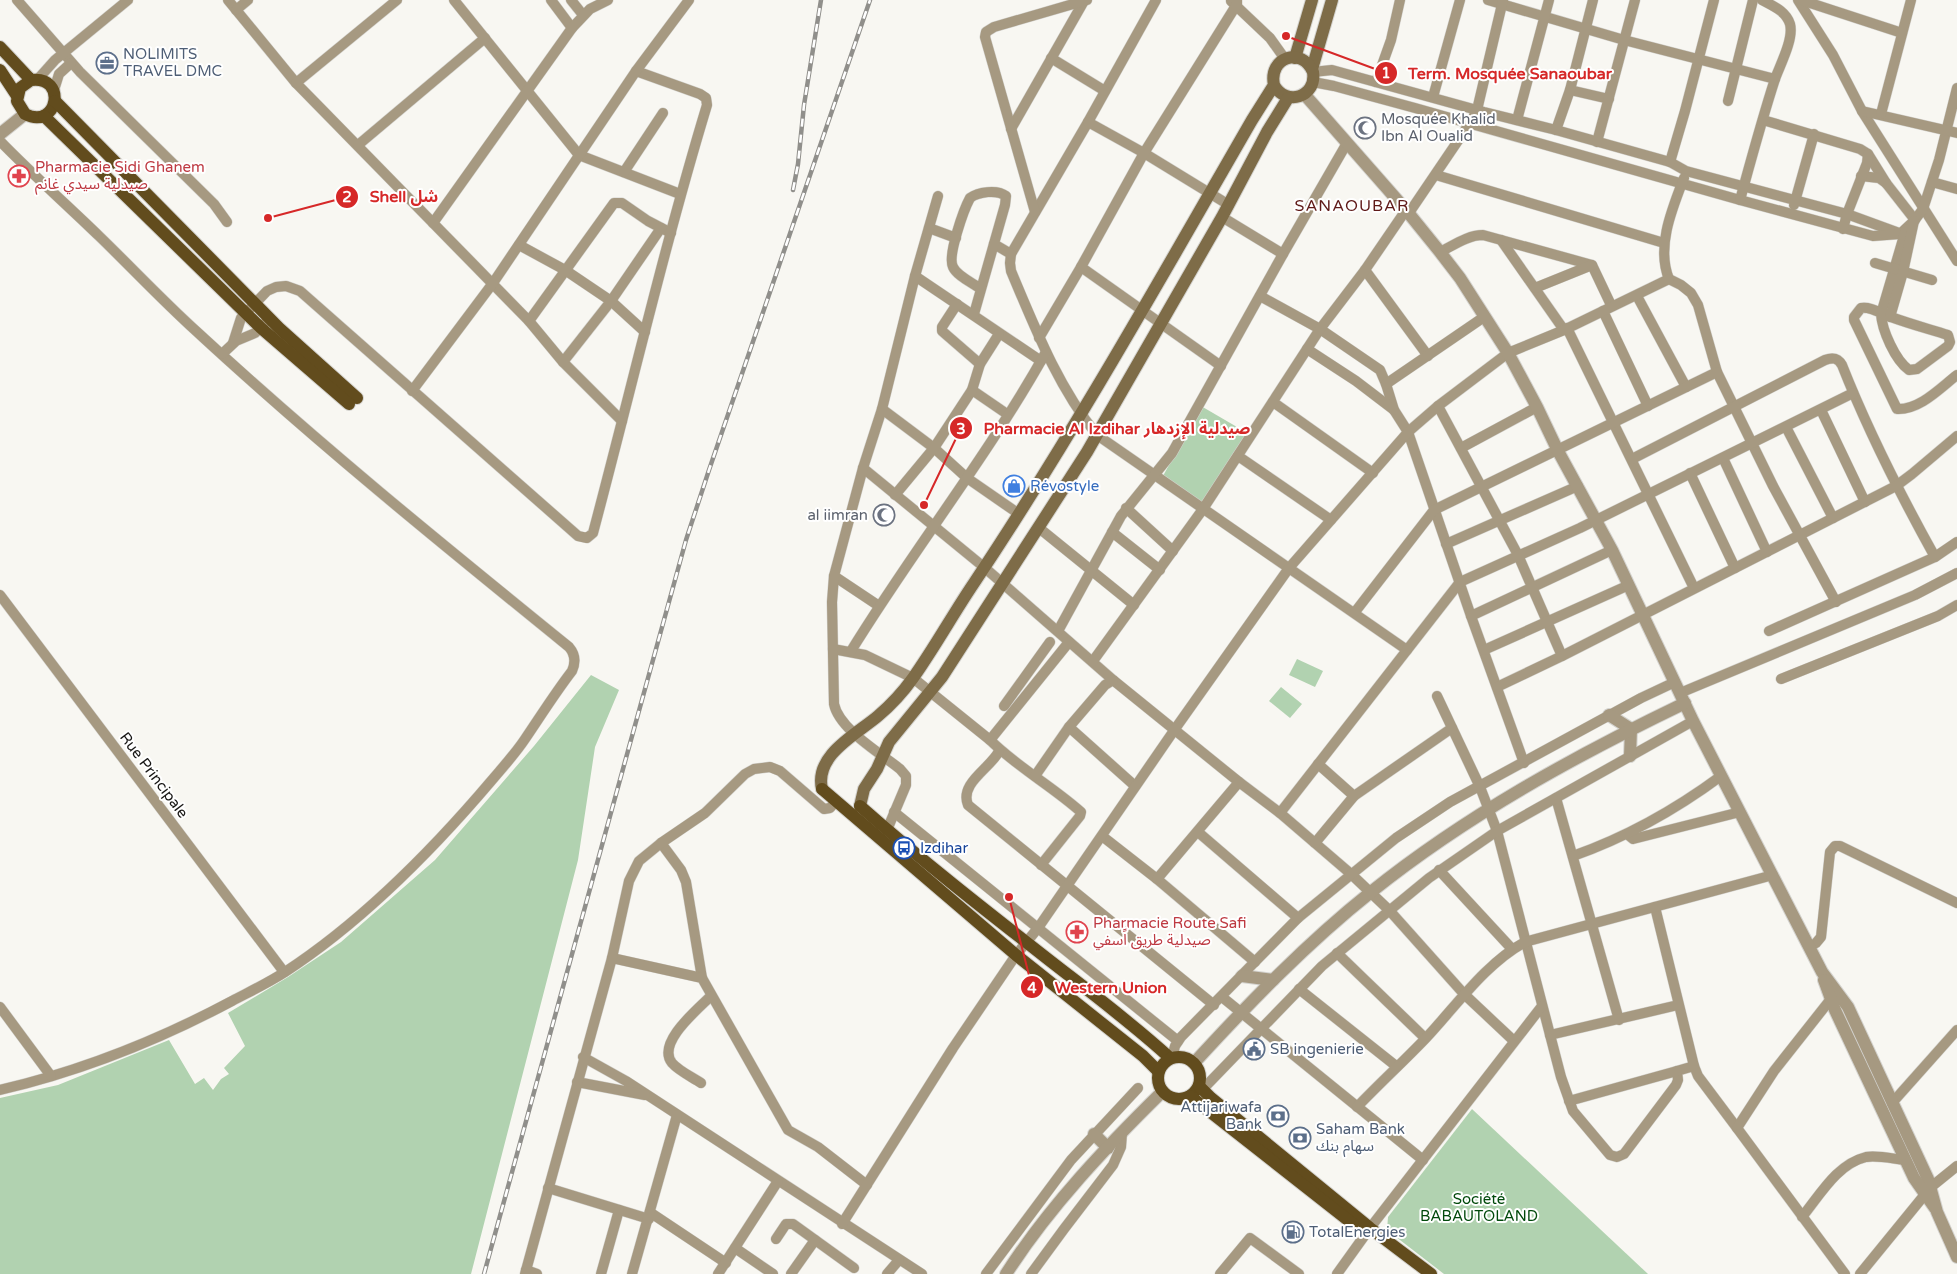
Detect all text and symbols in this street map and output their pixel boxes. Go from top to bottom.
place label: NOLIMITS TRAVEL DMC [123,45,222,80]
office icon: NOLIMITS TRAVEL DMC [95,51,119,75]
callout: Term. Mosquée Sanaoubar [1374,58,1622,89]
text: 1 [1381,64,1391,82]
text: Term. Mosquée Sanaoubar [1407,64,1613,84]
place label: Mosquée Khalid Ibn Al Oualid [1381,110,1496,145]
mosque icon: Mosquée Khalid Ibn Al Oualid [1353,116,1377,140]
place label: Pharmacie Sidi Ghanem صيدلية سيدي غانم [35,158,205,195]
pharmacy icon: Pharmacie Sidi Ghanem صيدلية سيدي غانم [7,164,31,188]
callout: Shell شل [334,181,448,212]
text: Shell شل [370,187,438,207]
text: 2 [342,188,352,206]
district label: SANAOUBAR [1295,196,1409,216]
callout: Pharmacie Al Izdihar صيدلية الإزدهار [948,413,1260,444]
text: Pharmacie Al Izdihar صيدلية الإزدهار [984,419,1250,440]
text: 3 [956,420,966,438]
shop icon: Révostyle [1002,474,1026,498]
place label: Révostyle [1030,477,1099,495]
mosque icon: al iimran [872,503,896,527]
place label: al iimran [807,506,868,524]
street label: Rue Principale [116,729,192,821]
bus stop icon: Izdihar [892,836,916,860]
place label: Izdihar [920,839,969,857]
place label: Pharmacie Route Safi صيدلية طريق اًسفي [1093,914,1247,951]
pharmacy icon: Pharmacie Route Safi صيدلية طريق اًسفي [1065,920,1089,944]
callout: Western Union [1020,972,1177,1003]
text: Western Union [1055,978,1167,998]
text: 4 [1027,979,1037,997]
public building icon: SB ingenierie [1242,1037,1266,1061]
place label: SB ingenierie [1270,1040,1364,1058]
place label: Attijariwafa Bank [1180,1098,1262,1133]
bank icon: Attijariwafa Bank [1266,1104,1290,1128]
place label: Saham Bank سهام بنك [1316,1120,1405,1157]
bank icon: Saham Bank سهام بنك [1288,1126,1312,1150]
park label: Société BABAUTOLAND [1420,1190,1538,1225]
fuel station icon: TotalEnergies [1281,1220,1305,1244]
place label: TotalEnergies [1309,1223,1405,1241]

